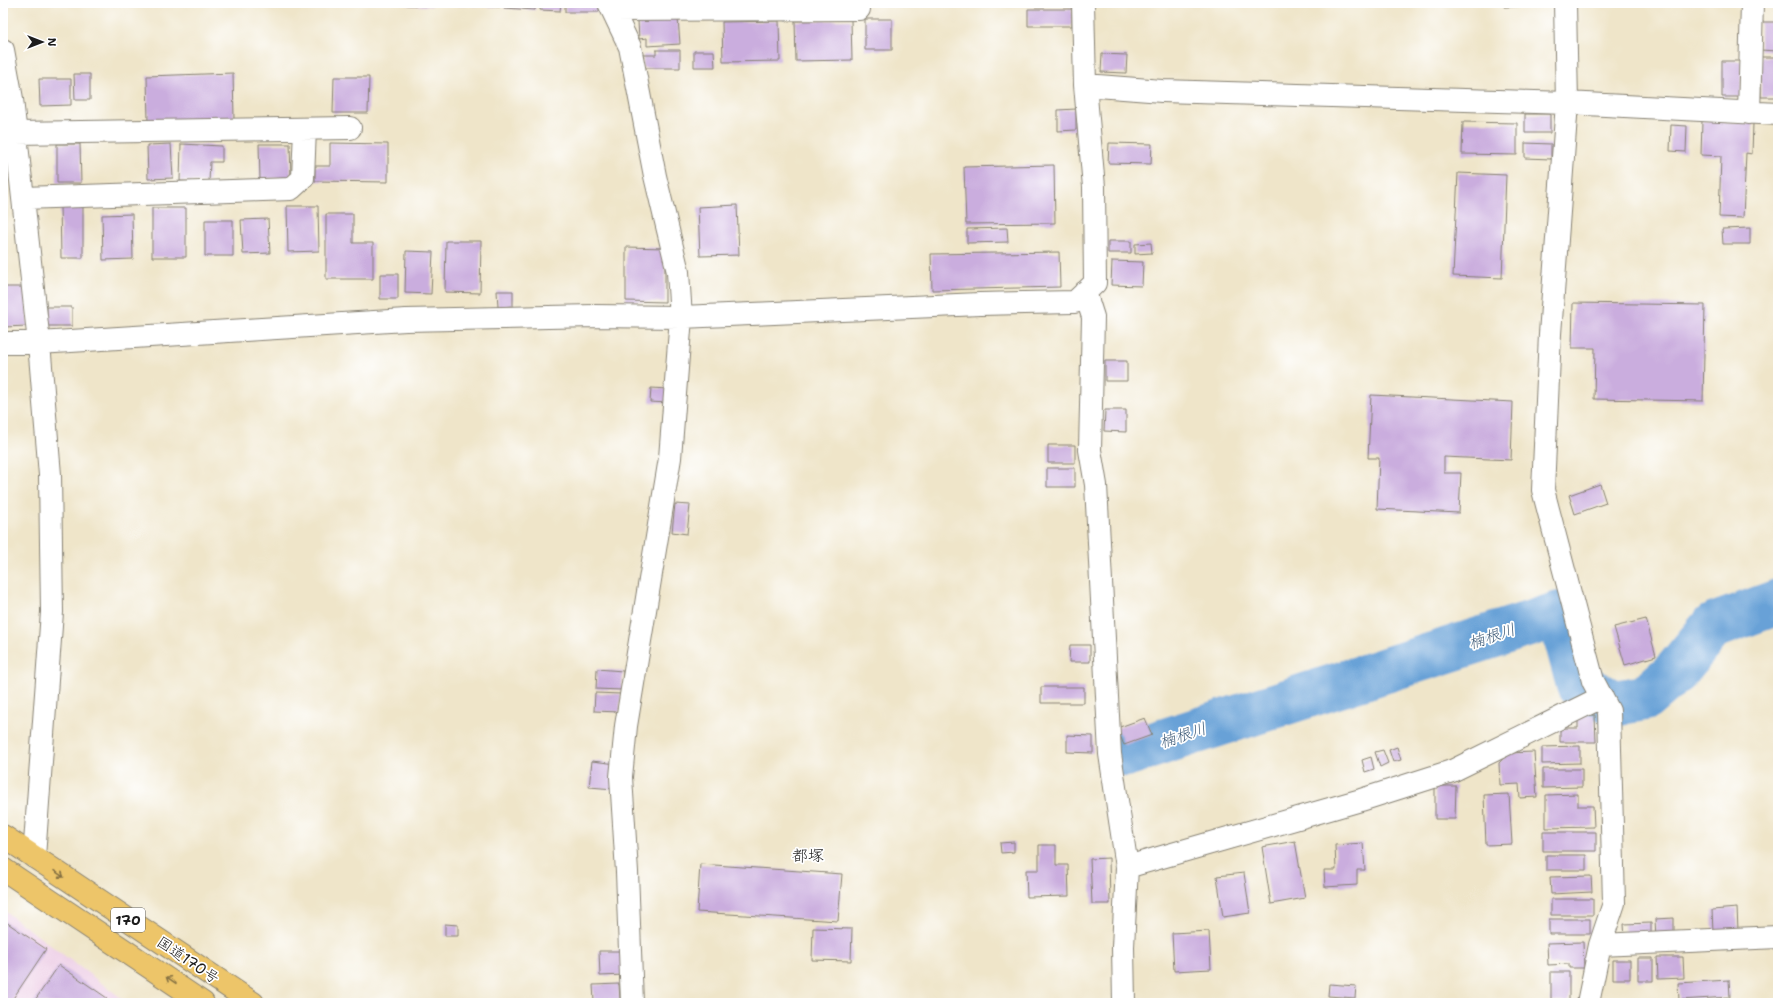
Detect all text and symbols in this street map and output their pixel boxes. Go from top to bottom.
north arrow [22,22,62,62]
text: N [44,38,59,47]
water label: 楠根川 [1466,619,1518,653]
water label: 楠根川 [1157,718,1209,752]
district label: 都塚 [792,845,824,866]
one-way arrow [53,870,64,878]
road number: 170 [111,908,145,932]
street label: 国道170号 [153,932,223,988]
one-way arrow [166,976,177,984]

